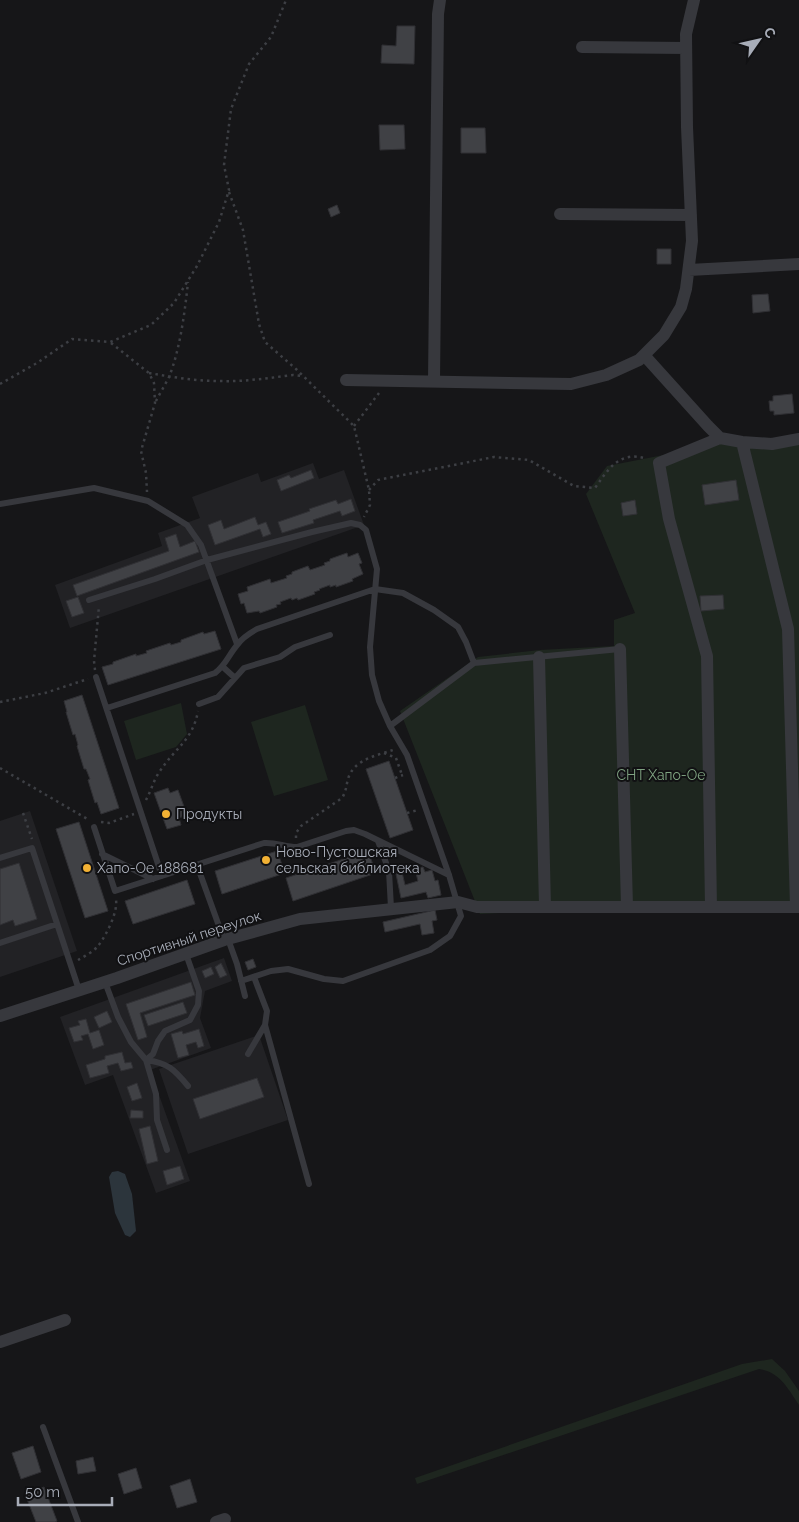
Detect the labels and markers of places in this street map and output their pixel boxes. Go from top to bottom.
place label: Продукты [176,806,242,822]
marker: Продукты [160,808,172,820]
place label: Ново-Пустошская сельская библиотека [276,844,420,876]
marker: Ново-Пустошская сельская библиотека [260,854,272,866]
place label: Хапо-Ое 188681 [97,860,203,876]
marker: Хапо-Ое 188681 [81,862,93,874]

